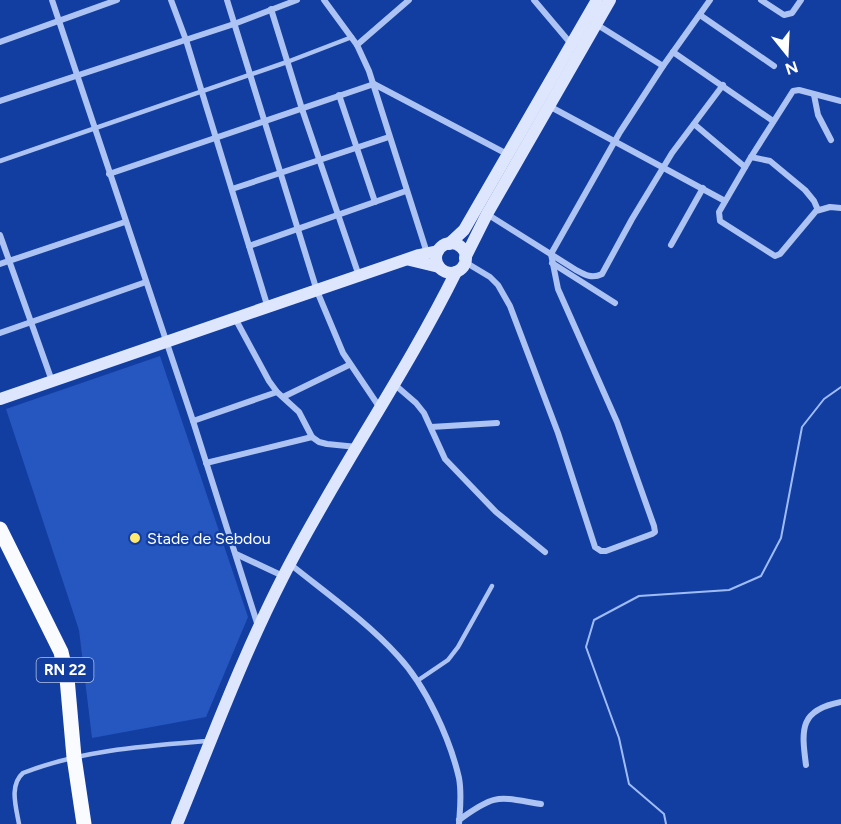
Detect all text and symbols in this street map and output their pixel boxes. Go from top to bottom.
north arrow [757,24,817,84]
text: N [783,57,800,79]
place label: Stade de Sebdou [147,529,271,548]
marker: Stade de Sebdou [128,531,142,545]
road number: RN 22 [36,658,94,682]

